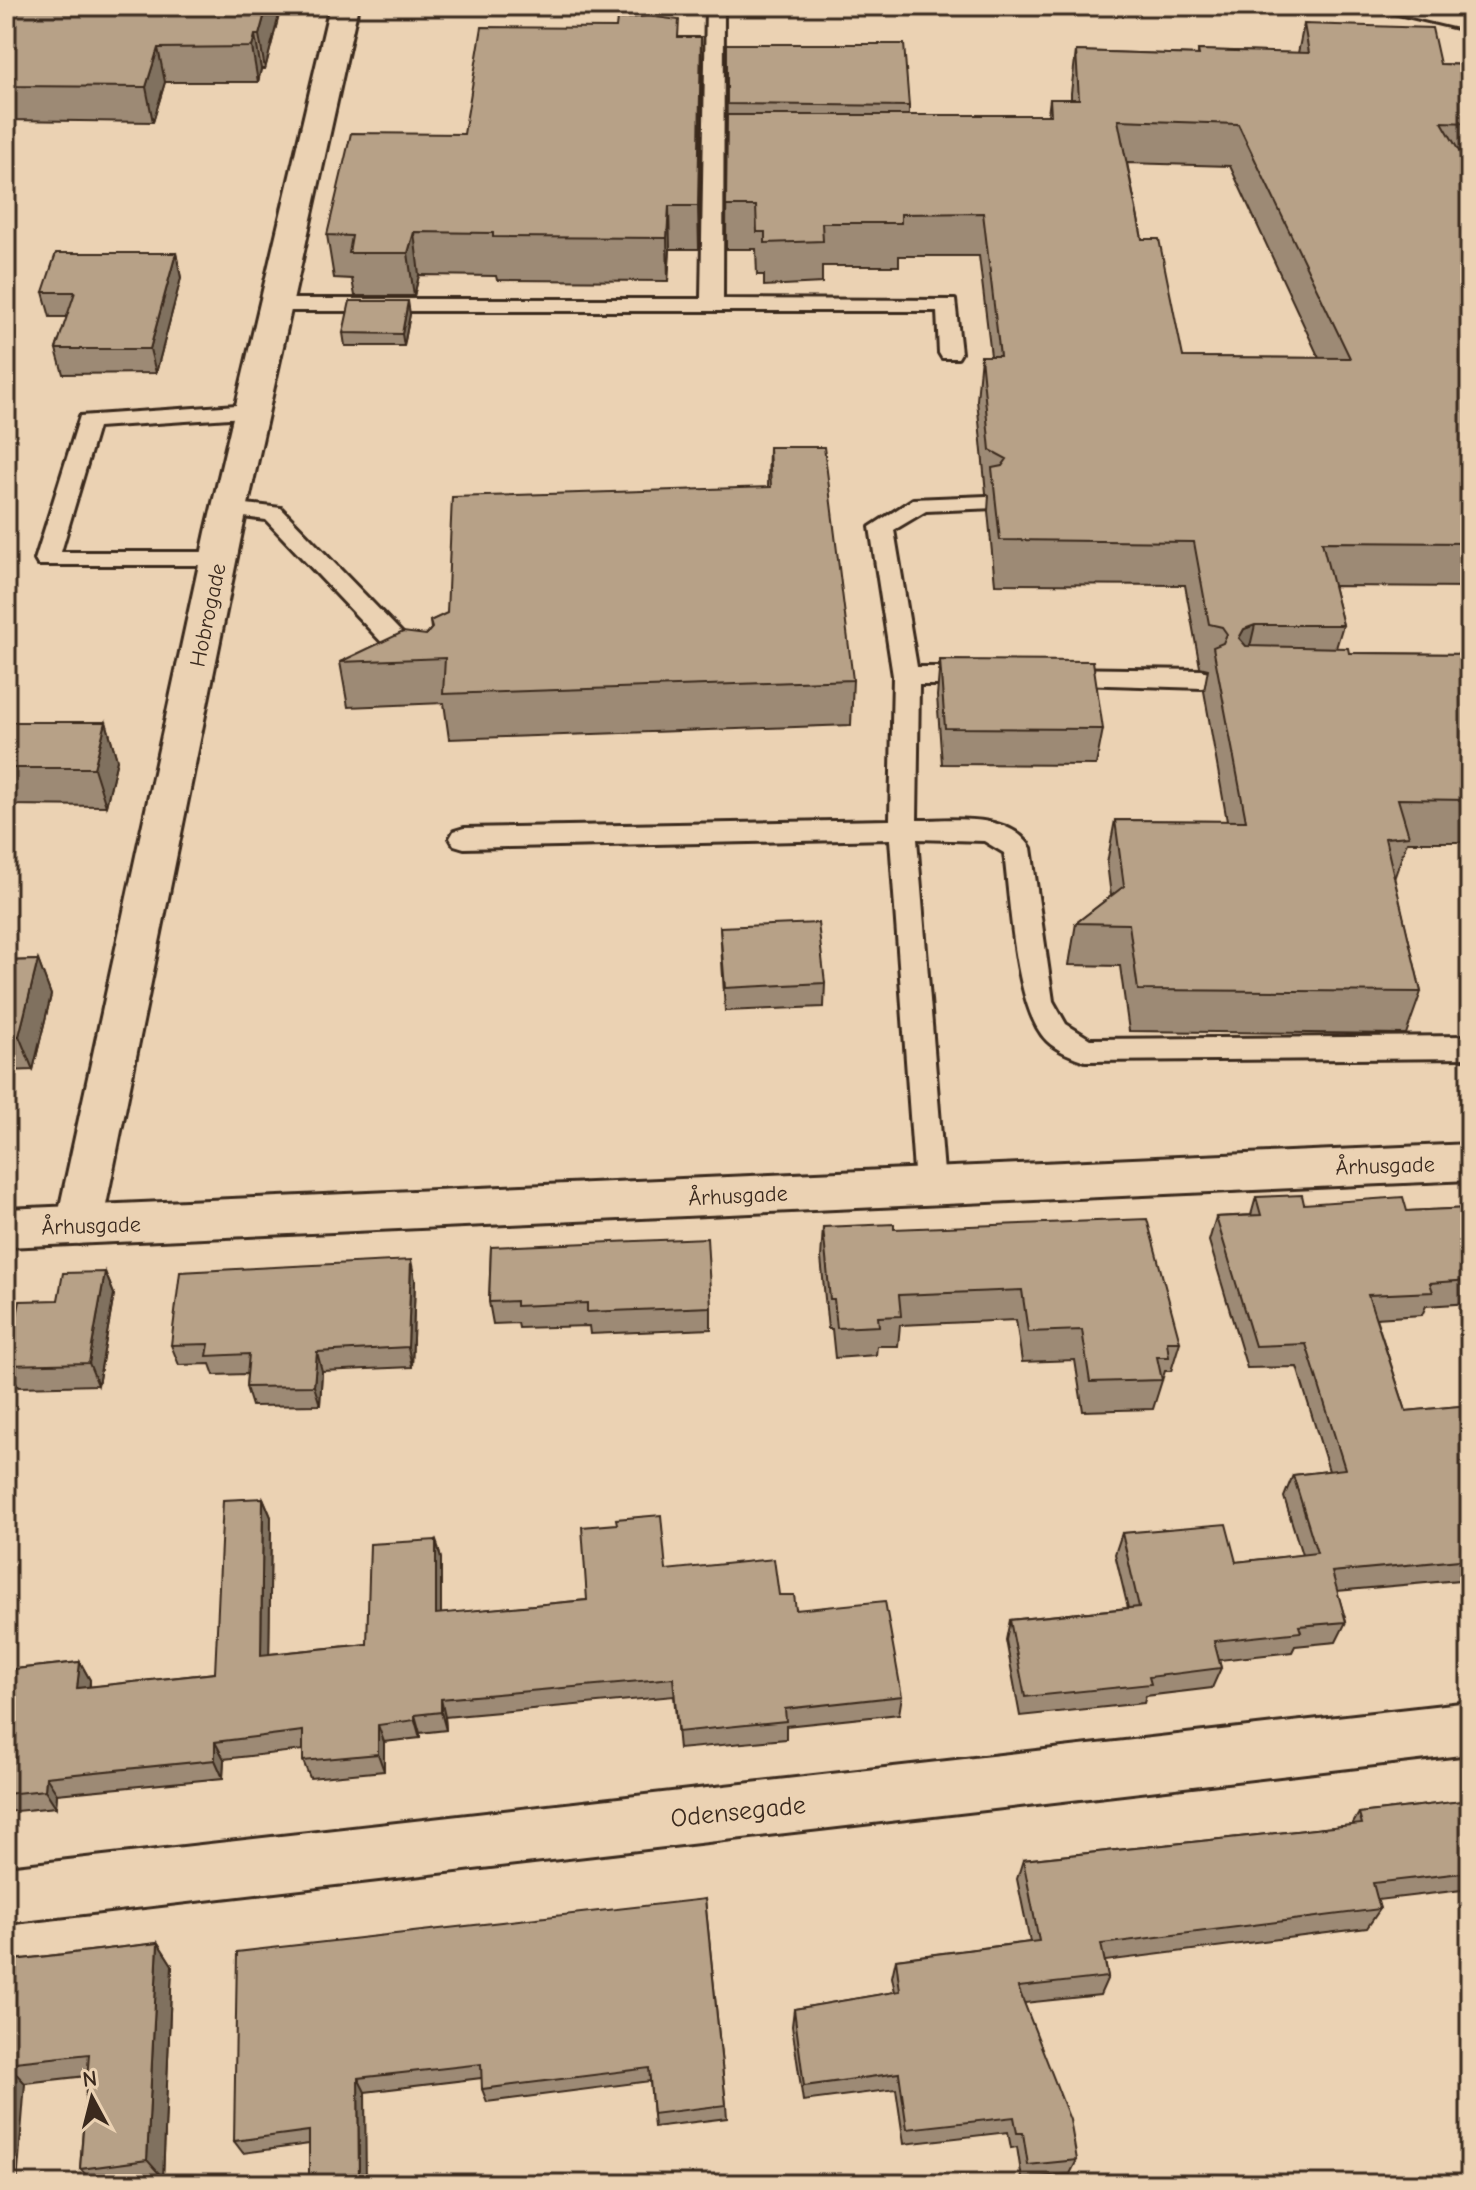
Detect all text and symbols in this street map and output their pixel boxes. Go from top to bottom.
street label: Hobrogade [184,561,232,669]
street label: Århusgade [1335,1149,1435,1181]
street label: Århusgade [688,1178,788,1212]
street label: Århusgade [41,1209,141,1241]
street label: Odensegade [669,1790,807,1834]
north arrow [52,2058,132,2138]
text: N [81,2065,98,2093]

